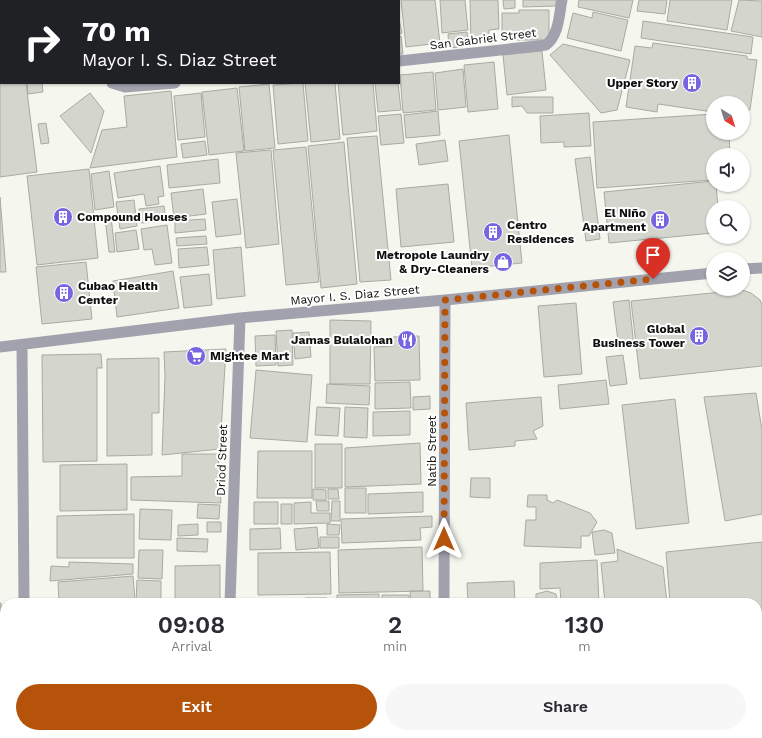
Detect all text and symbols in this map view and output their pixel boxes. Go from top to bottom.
text: 70 m [82,15,151,48]
icon: right [16,16,68,68]
street label: San Gabriel Street [429,26,537,52]
text: Mayor I. S. Diaz Street [82,49,277,70]
building icon: Upper Story [681,72,703,94]
place label: Upper Story [607,76,678,90]
north arrow [706,96,750,140]
map controls [706,96,750,296]
button: sound [706,148,750,192]
button: search [706,200,750,244]
building icon: Compound Houses [52,206,74,228]
place label: El Niño Apartment [582,206,647,234]
building icon: El Niño Apartment [649,209,671,231]
place label: Compound Houses [77,210,188,224]
place label: Centro Residences [507,218,575,246]
building icon: Centro Residences [482,221,504,243]
pin [636,238,670,279]
icon: arrive [642,244,664,266]
place label: Metropole Laundry & Dry-Cleaners [376,248,490,276]
shop icon: Metropole Laundry & Dry-Cleaners [492,251,514,273]
button: layers [706,252,750,296]
place label: Cubao Health Center [78,279,158,307]
building icon: Cubao Health Center [53,282,75,304]
street label: Mayor I. S. Diaz Street [290,282,420,308]
place label: Global Business Tower [593,322,686,350]
building icon: Global Business Tower [688,325,710,347]
restaurant icon: Jamas Bulalohan [396,329,418,351]
place label: Jamas Bulalohan [291,333,393,347]
supermarket icon: Mightee Mart [185,345,207,367]
place label: Mightee Mart [210,349,290,363]
street label: Natib Street [425,415,439,487]
street label: Driod Street [214,424,230,496]
position arrow [423,518,465,560]
text: 09:08 [158,611,225,639]
text: 2 [388,611,402,639]
text: 130 [565,611,604,639]
text: Arrival [171,639,212,654]
text: min [383,639,407,654]
text: m [578,639,591,654]
button: Exit [16,684,377,730]
button: Share [385,684,746,730]

